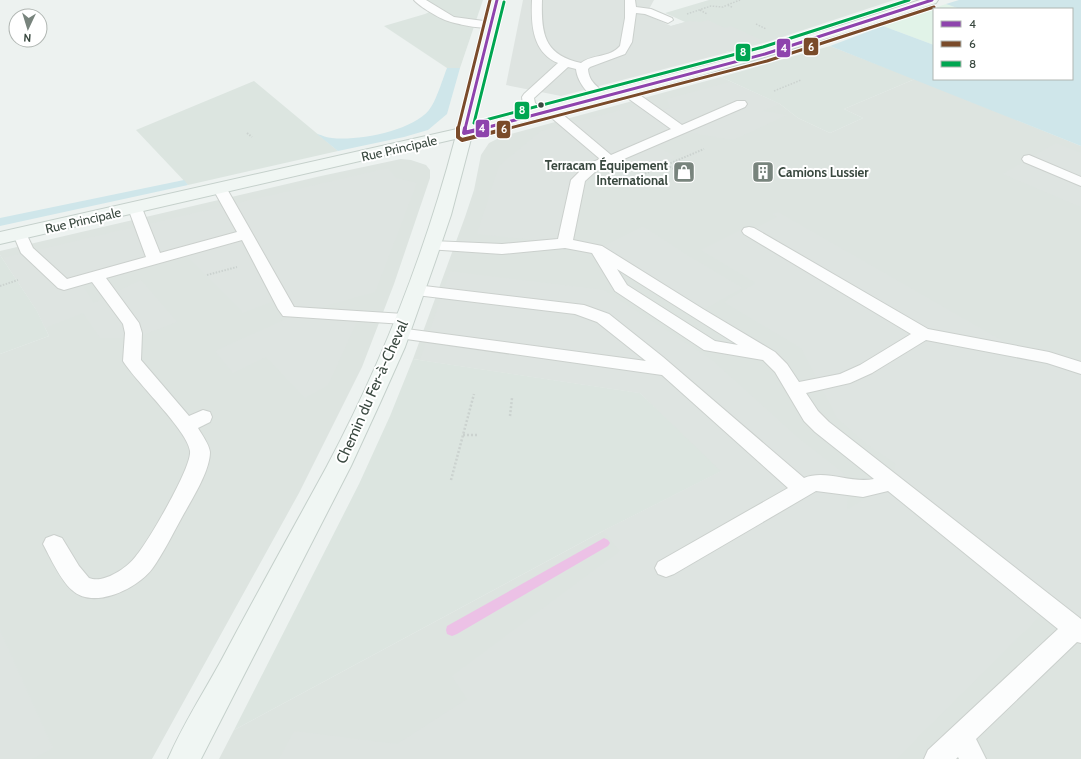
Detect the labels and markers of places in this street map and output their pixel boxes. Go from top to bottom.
unlabelled marker [536,100,546,110]
place label: Terracam Équipement International [545,156,669,188]
shop icon: Terracam Équipement International [671,159,697,185]
building icon: Camions Lussier [750,159,776,185]
place label: Camions Lussier [778,164,869,180]

